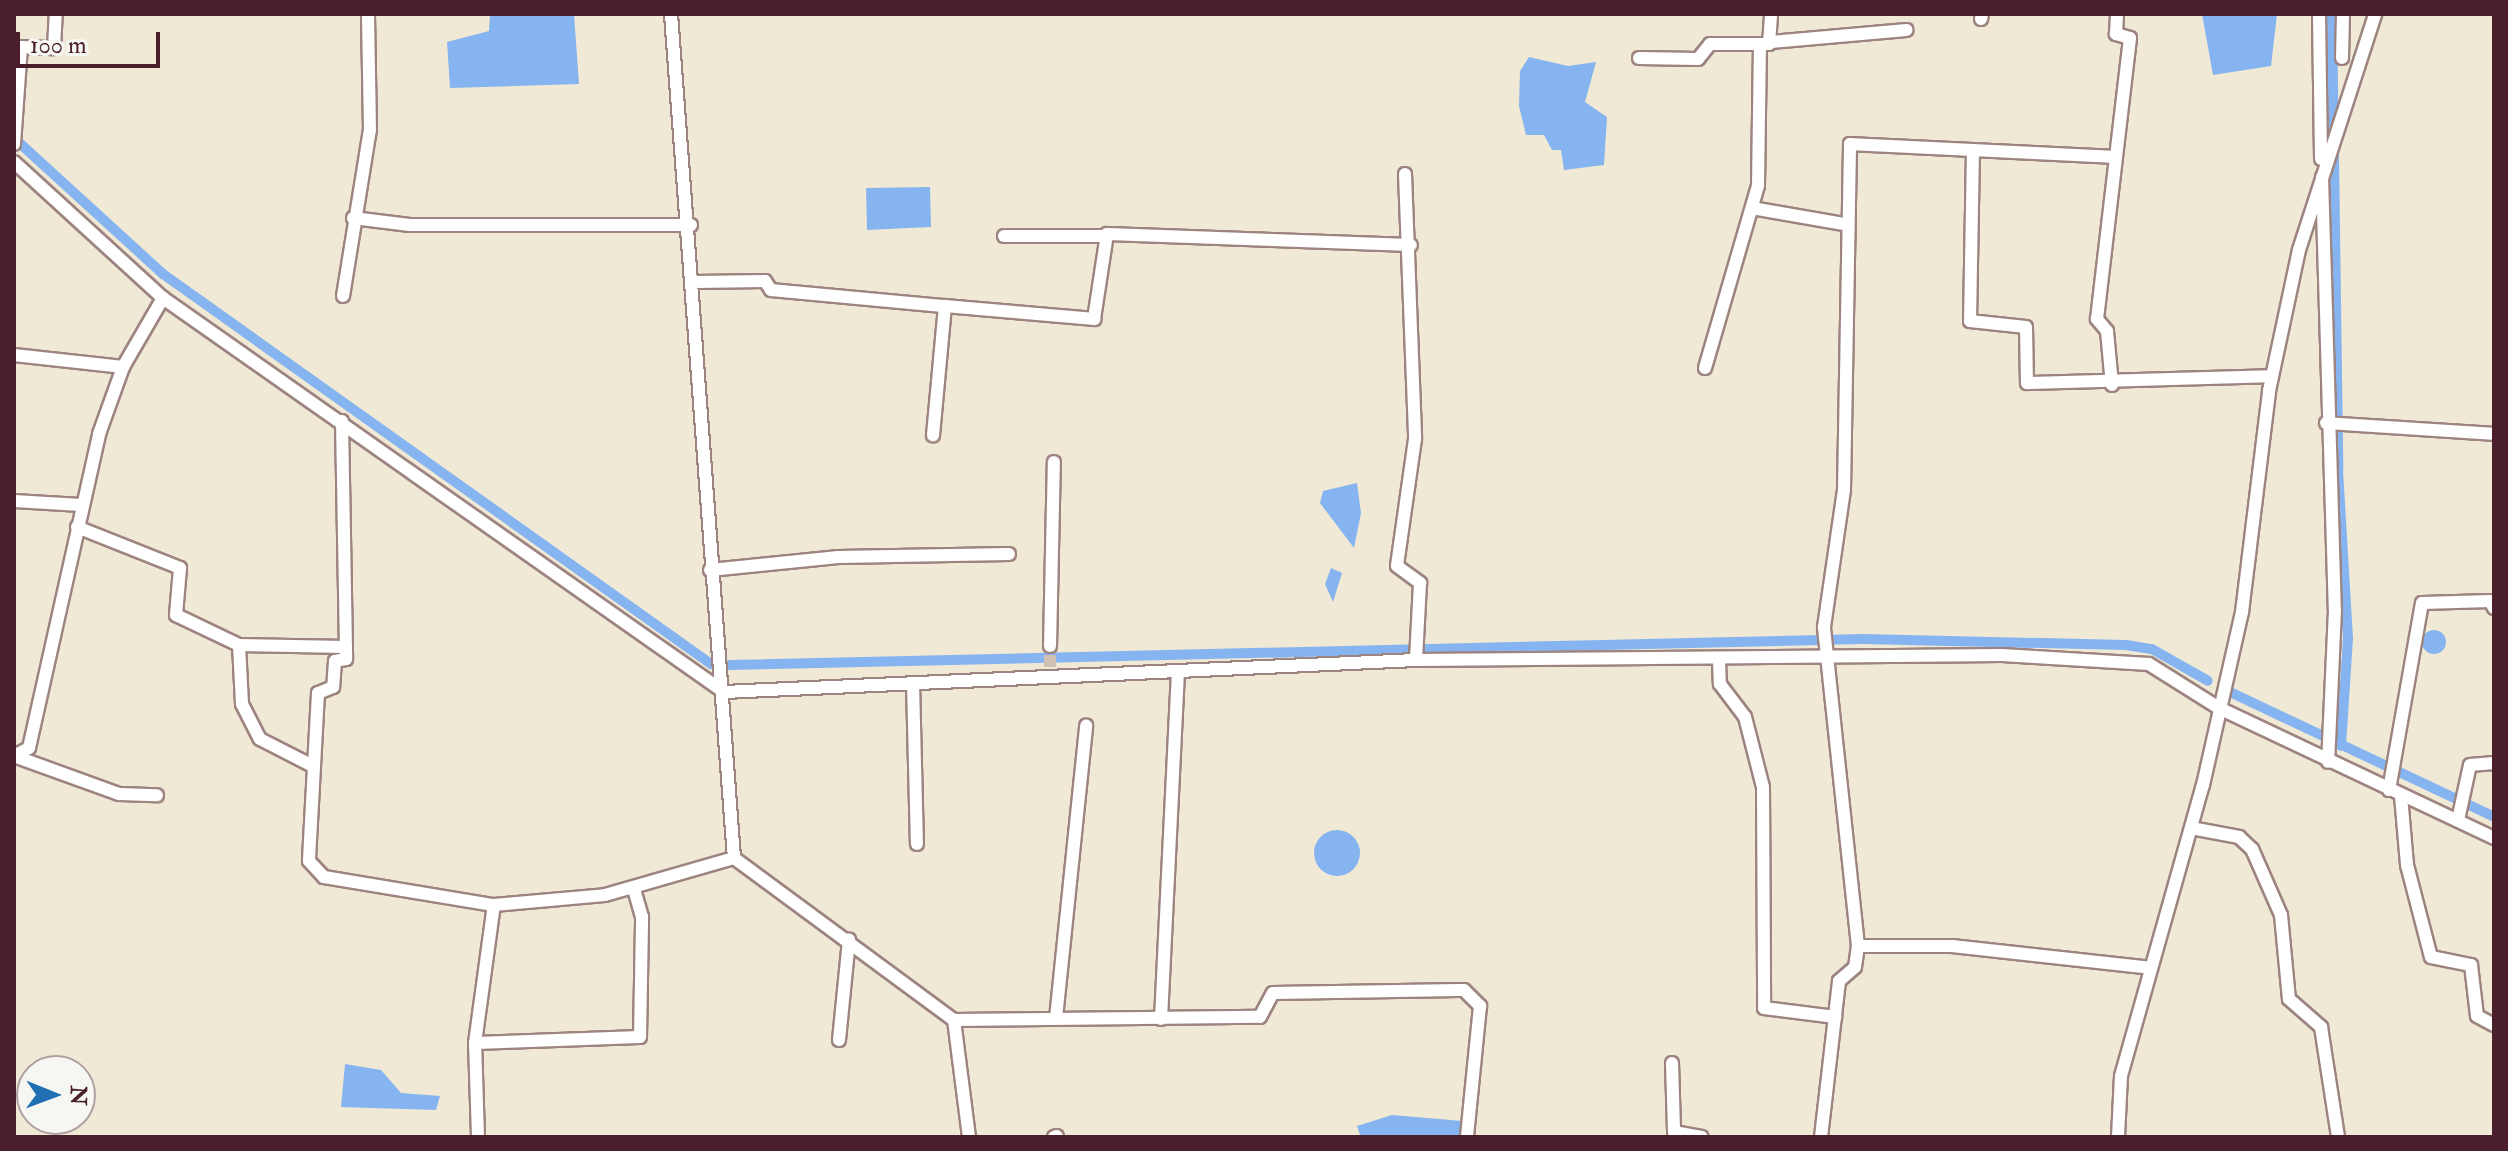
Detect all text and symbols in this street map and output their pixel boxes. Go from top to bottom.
scale bar [20,16,164,66]
text: 100 m [30,30,87,61]
north arrow [16,1055,96,1135]
text: N [64,1085,92,1105]

